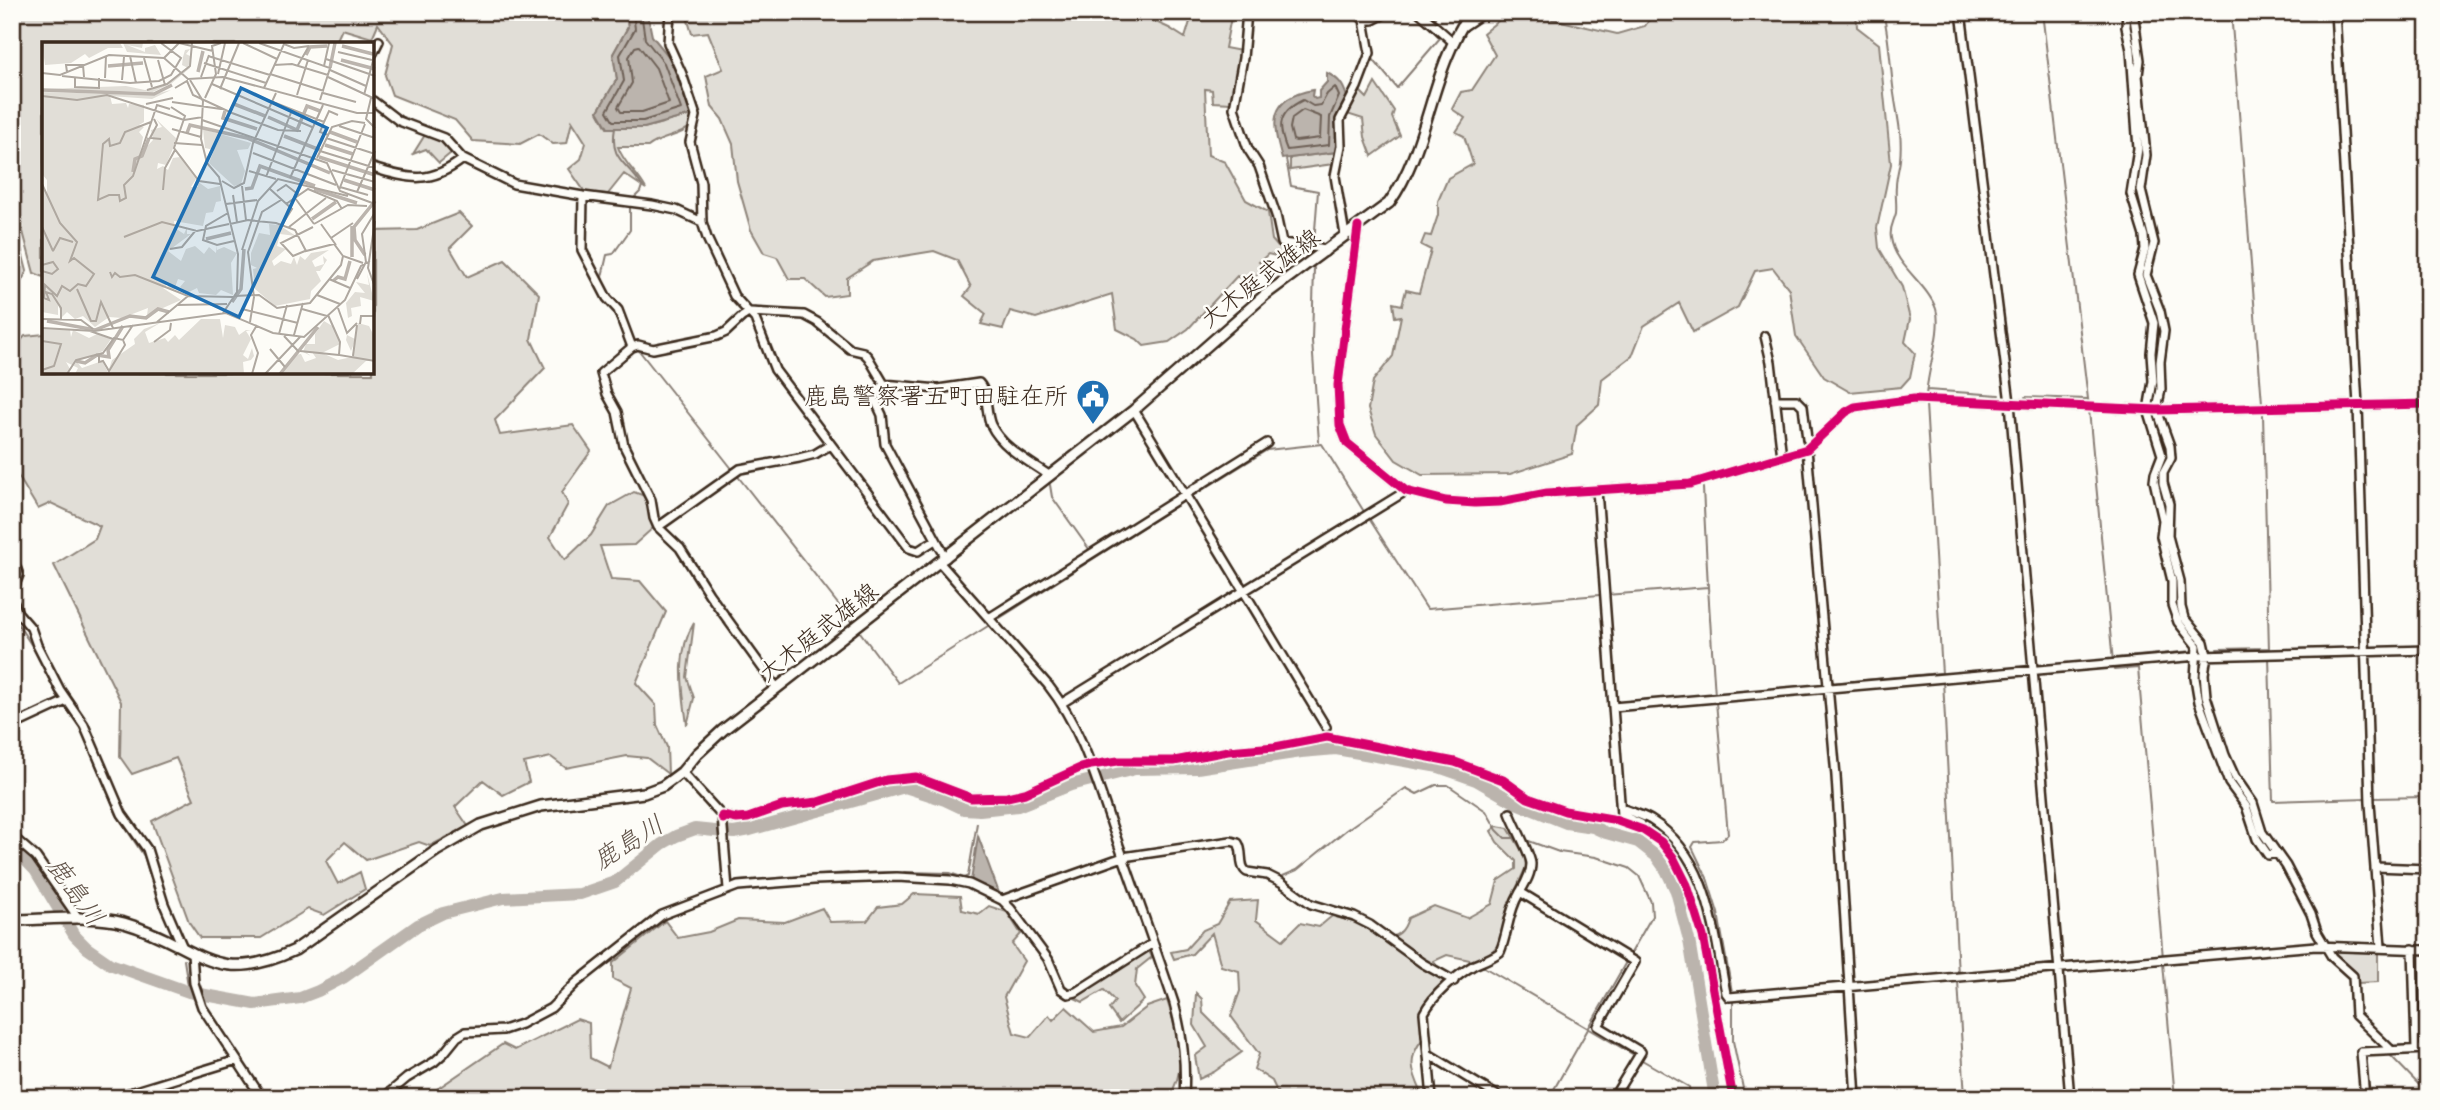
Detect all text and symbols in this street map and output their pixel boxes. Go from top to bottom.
inset map [42,42,374,374]
street label: 大木庭武雄線 [1191,218,1327,335]
place label: 鹿島警察署五町田駐在所 [804,376,1068,412]
public building icon: 鹿島警察署五町田駐在所 [1074,377,1112,426]
street label: 大木庭武雄線 [749,572,885,689]
water label: 鹿島川 [584,804,671,878]
water label: 鹿島川 [39,847,116,933]

